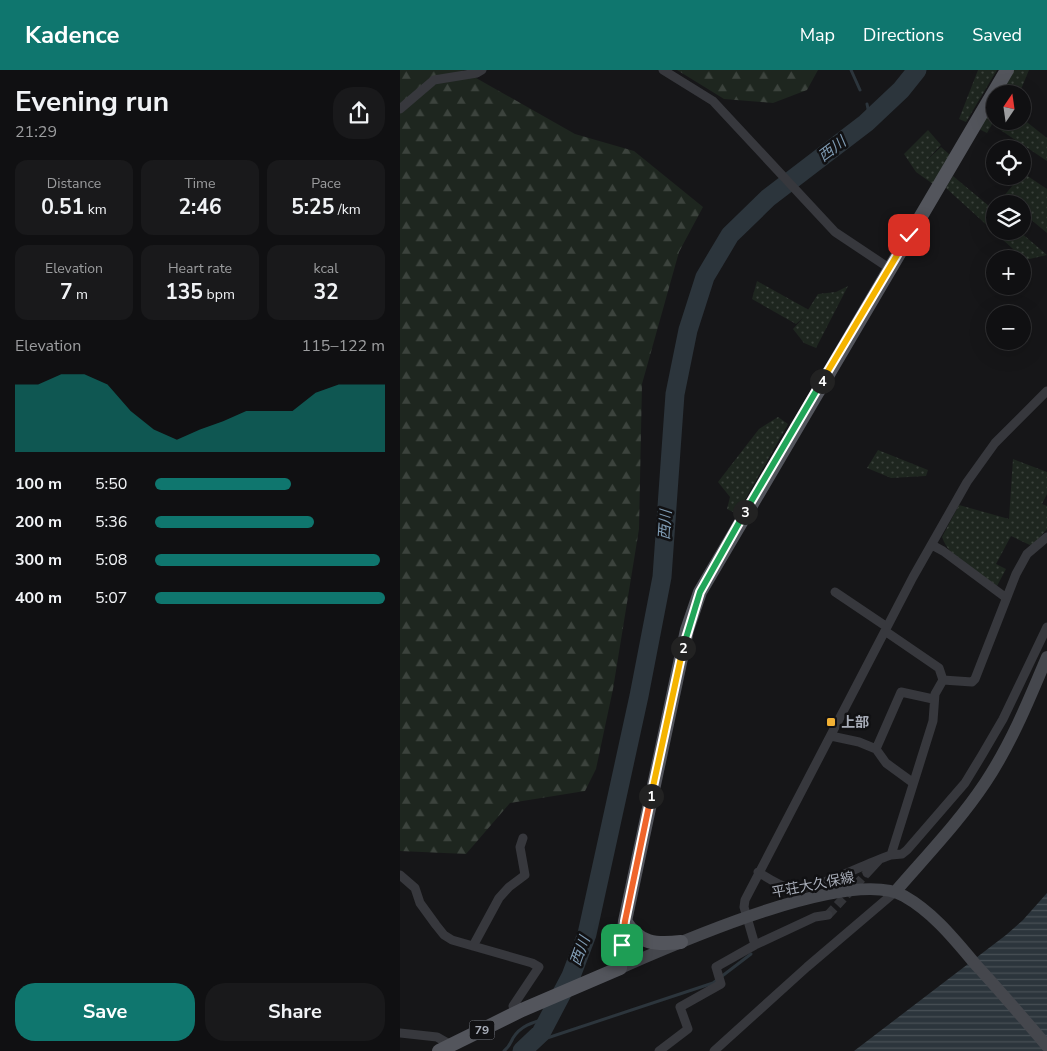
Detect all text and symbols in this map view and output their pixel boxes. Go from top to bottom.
text: Kadence [25,19,120,51]
text: Map [800,23,835,47]
text: Directions [863,23,944,47]
text: Saved [972,23,1022,47]
text: Evening run [15,83,169,121]
north arrow [986,85,1031,130]
map controls [986,85,1031,350]
button: share [333,87,385,139]
text: 21:29 [15,121,57,143]
water label: 西川 [814,131,852,166]
button: locate [986,140,1031,185]
text: Distance [47,174,101,193]
text: Time [184,174,216,193]
text: Pace [311,174,341,193]
text: 0.51 [41,193,84,221]
text: 2:46 [178,193,222,221]
text: 5:25 [291,193,334,221]
button: layers [986,195,1031,240]
text: km [84,200,107,219]
text: /km [334,200,361,219]
pin [888,214,930,256]
icon: check [895,221,923,249]
button: + [986,250,1031,295]
text: Elevation [45,259,103,278]
text: Heart rate [168,259,232,278]
text: kcal [314,259,338,278]
text: 7 [60,278,73,306]
text: 135 [165,278,203,306]
text: 32 [313,278,339,306]
text: m [73,285,88,304]
text: bpm [203,285,235,304]
button: − [986,305,1031,350]
text: Elevation [15,335,81,357]
text: 115–122 m [302,335,385,357]
pin: 4 [810,368,834,394]
text: 4 [818,372,827,391]
text: 100 m [15,473,62,495]
text: 5:50 [95,473,127,495]
pin: 3 [732,500,758,524]
text: 3 [741,503,750,522]
water label: 西川 [654,507,676,541]
text: 200 m [15,511,62,533]
text: 5:36 [95,511,127,533]
text: 300 m [15,549,62,571]
text: 5:08 [95,549,127,571]
text: 400 m [15,587,62,609]
text: 5:07 [95,587,127,609]
pin: 2 [670,636,696,660]
text: 2 [679,639,688,658]
place label: 上部 [841,713,869,732]
marker: 上部 [825,716,837,728]
pin: 1 [638,784,664,808]
text: 1 [647,787,656,806]
street label: 平荘大久保線 [770,868,856,902]
pin [601,924,643,966]
icon: arrive [608,931,636,959]
water label: 西川 [565,932,595,969]
button: Save [15,983,195,1041]
button: Share [205,983,385,1041]
road number: 79 [470,1020,494,1040]

